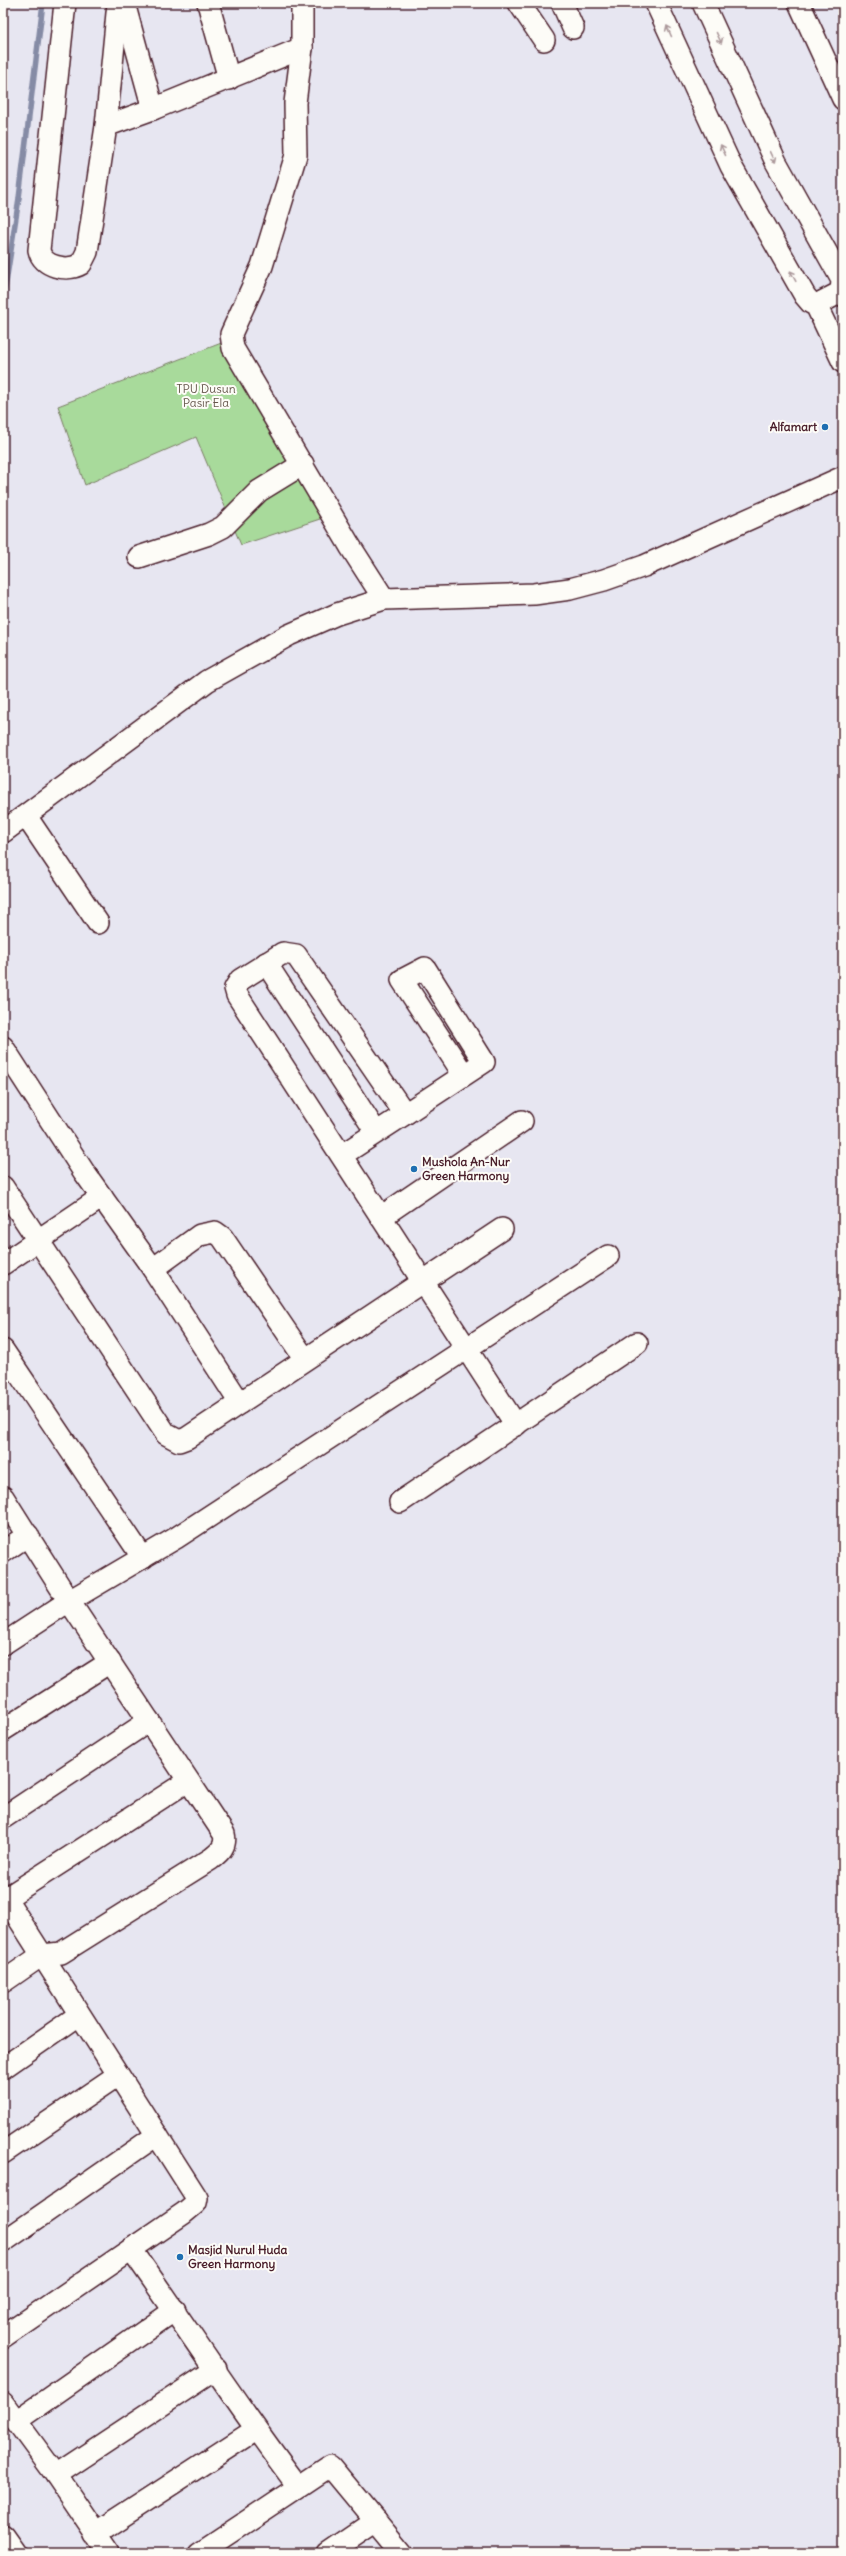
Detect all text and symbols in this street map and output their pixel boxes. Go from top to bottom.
one-way arrow [665,26,672,38]
one-way arrow [716,32,723,44]
one-way arrow [719,144,726,156]
one-way arrow [770,150,777,162]
one-way arrow [789,270,796,282]
park label: TPU Dusun Pasir Ela [176,381,236,410]
place label: Alfamart [770,419,818,434]
marker: Alfamart [820,422,830,432]
place label: Mushola An-Nur Green Harmony [422,1154,510,1184]
marker: Mushola An-Nur Green Harmony [409,1164,419,1174]
place label: Masjid Nurul Huda Green Harmony [188,2242,288,2272]
marker: Masjid Nurul Huda Green Harmony [175,2252,185,2262]

